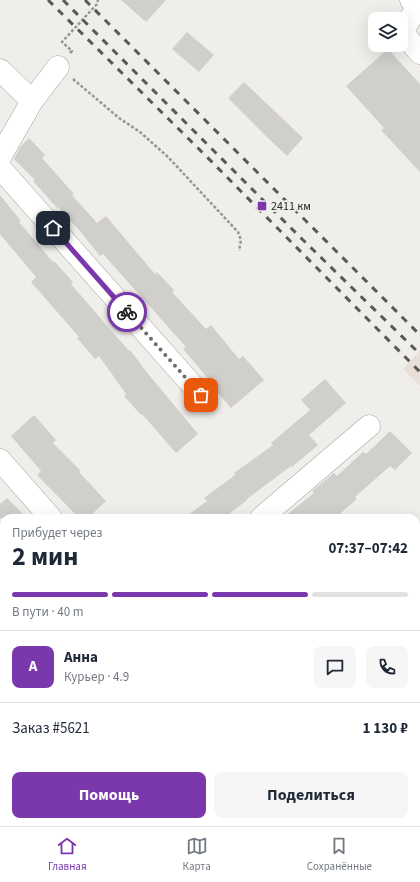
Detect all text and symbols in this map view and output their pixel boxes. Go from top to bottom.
map controls [368,12,408,52]
button: layers [368,12,408,52]
place label: 2411 км [271,198,311,215]
marker: 2411 км [256,200,268,212]
pin [36,211,70,245]
icon: home [42,217,64,239]
courier [107,292,147,332]
icon: bike [116,301,138,323]
pin [184,378,218,412]
icon: bag [190,384,212,406]
text: Прибудет через [12,524,102,542]
text: 2 мин [12,538,78,575]
text: 07:37–07:42 [328,538,408,559]
text: В пути · 40 m [12,603,84,621]
button: chat [314,646,356,688]
button: phone [366,646,408,688]
text: Анна [64,647,98,668]
text: А [29,656,37,677]
text: Курьер · 4.9 [64,668,129,686]
text: Заказ #5621 [12,718,90,739]
text: 1 130 ₽ [362,718,408,739]
button: Помощь [12,772,206,818]
button: Поделиться [214,772,408,818]
tab: Главная [48,835,87,874]
tab: Карта [183,835,211,874]
tab: Сохранённые [307,835,372,874]

